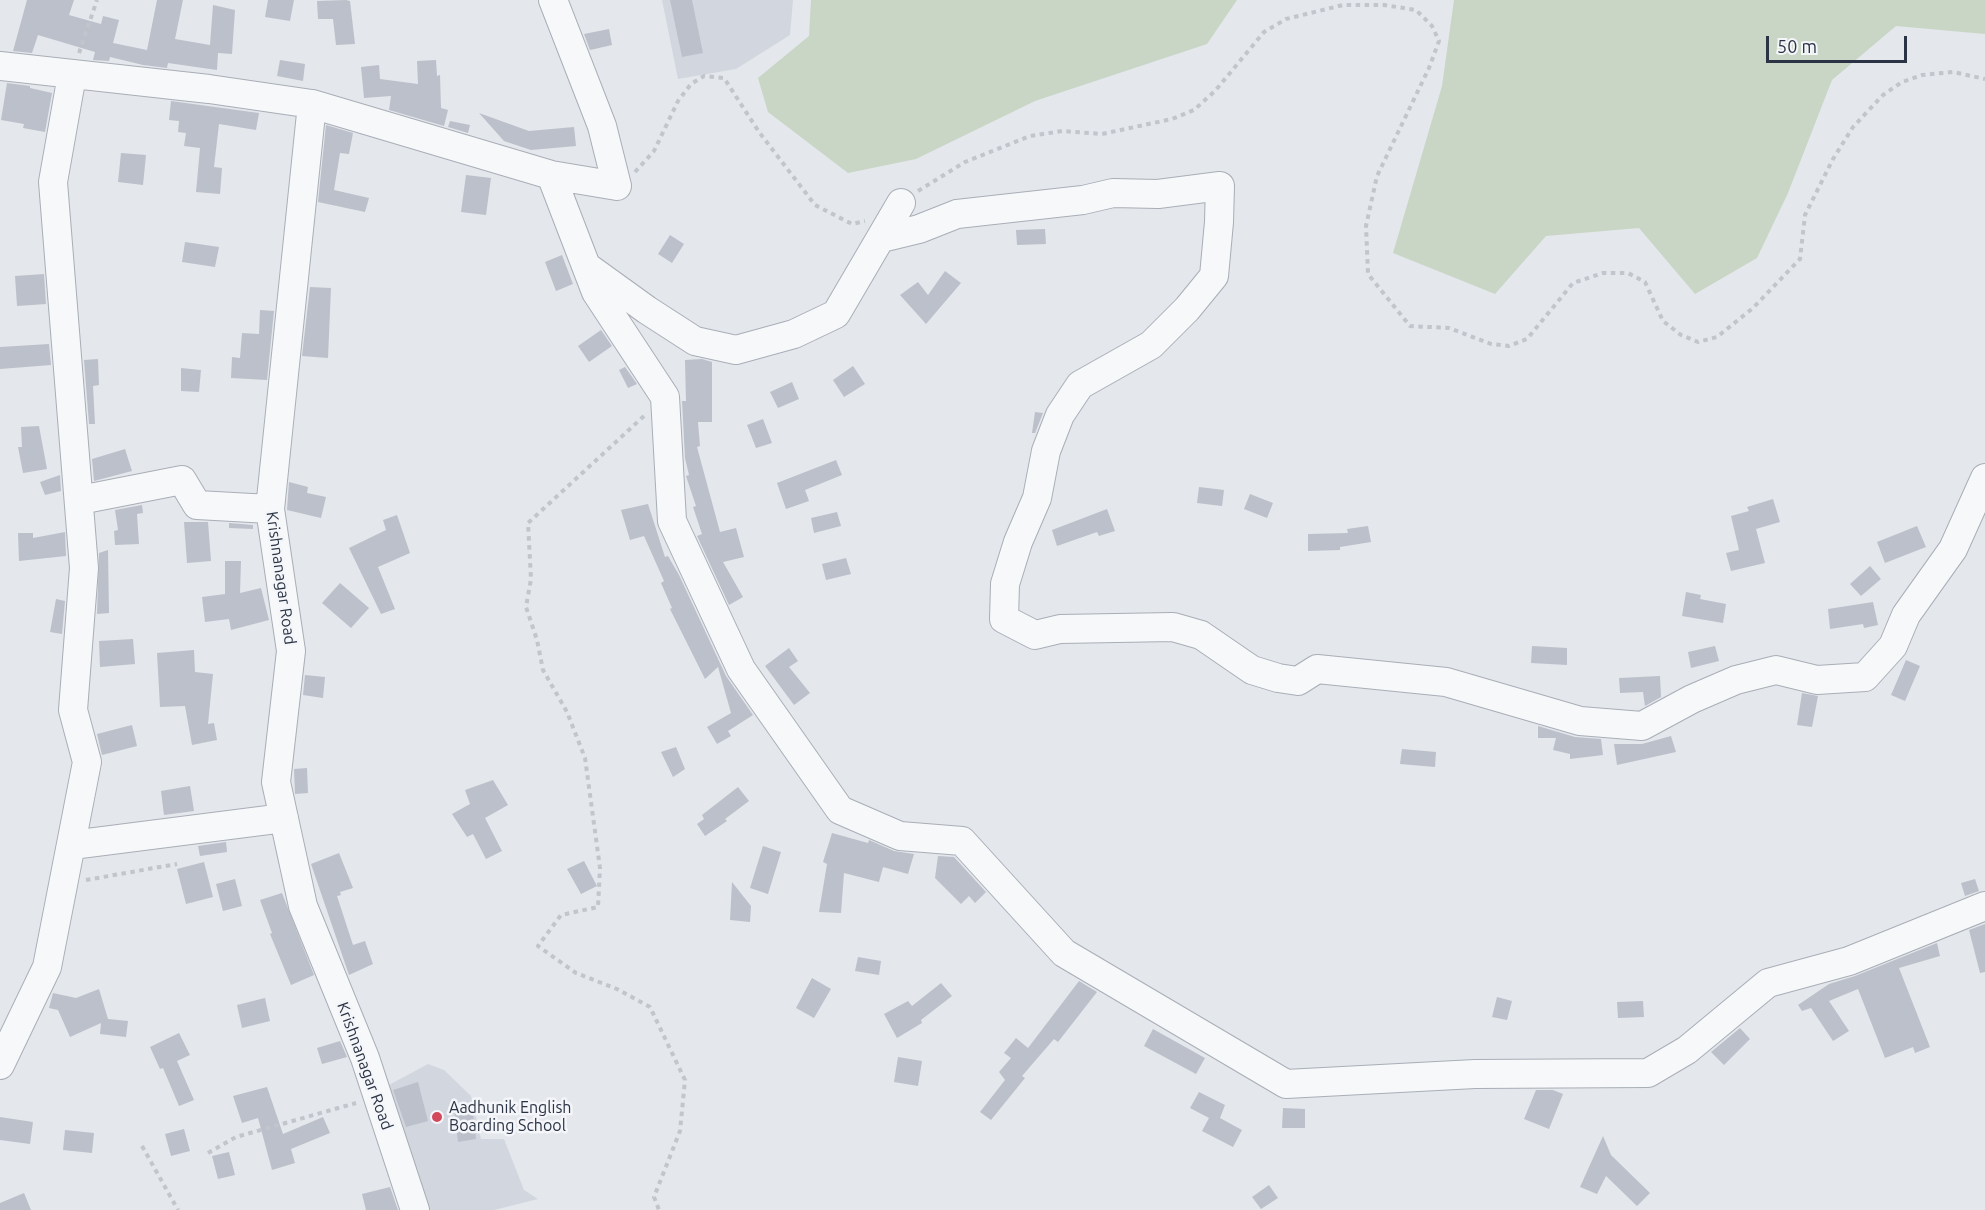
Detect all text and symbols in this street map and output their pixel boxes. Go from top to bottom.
scale bar [1769,24,1910,62]
text: 50 m [1777,36,1817,56]
street label: Krishnanagar Road [262,510,300,646]
street label: Krishnanagar Road [333,1000,397,1132]
place label: Aadhunik English Boarding School [449,1098,571,1136]
marker: Aadhunik English Boarding School [430,1110,444,1124]

